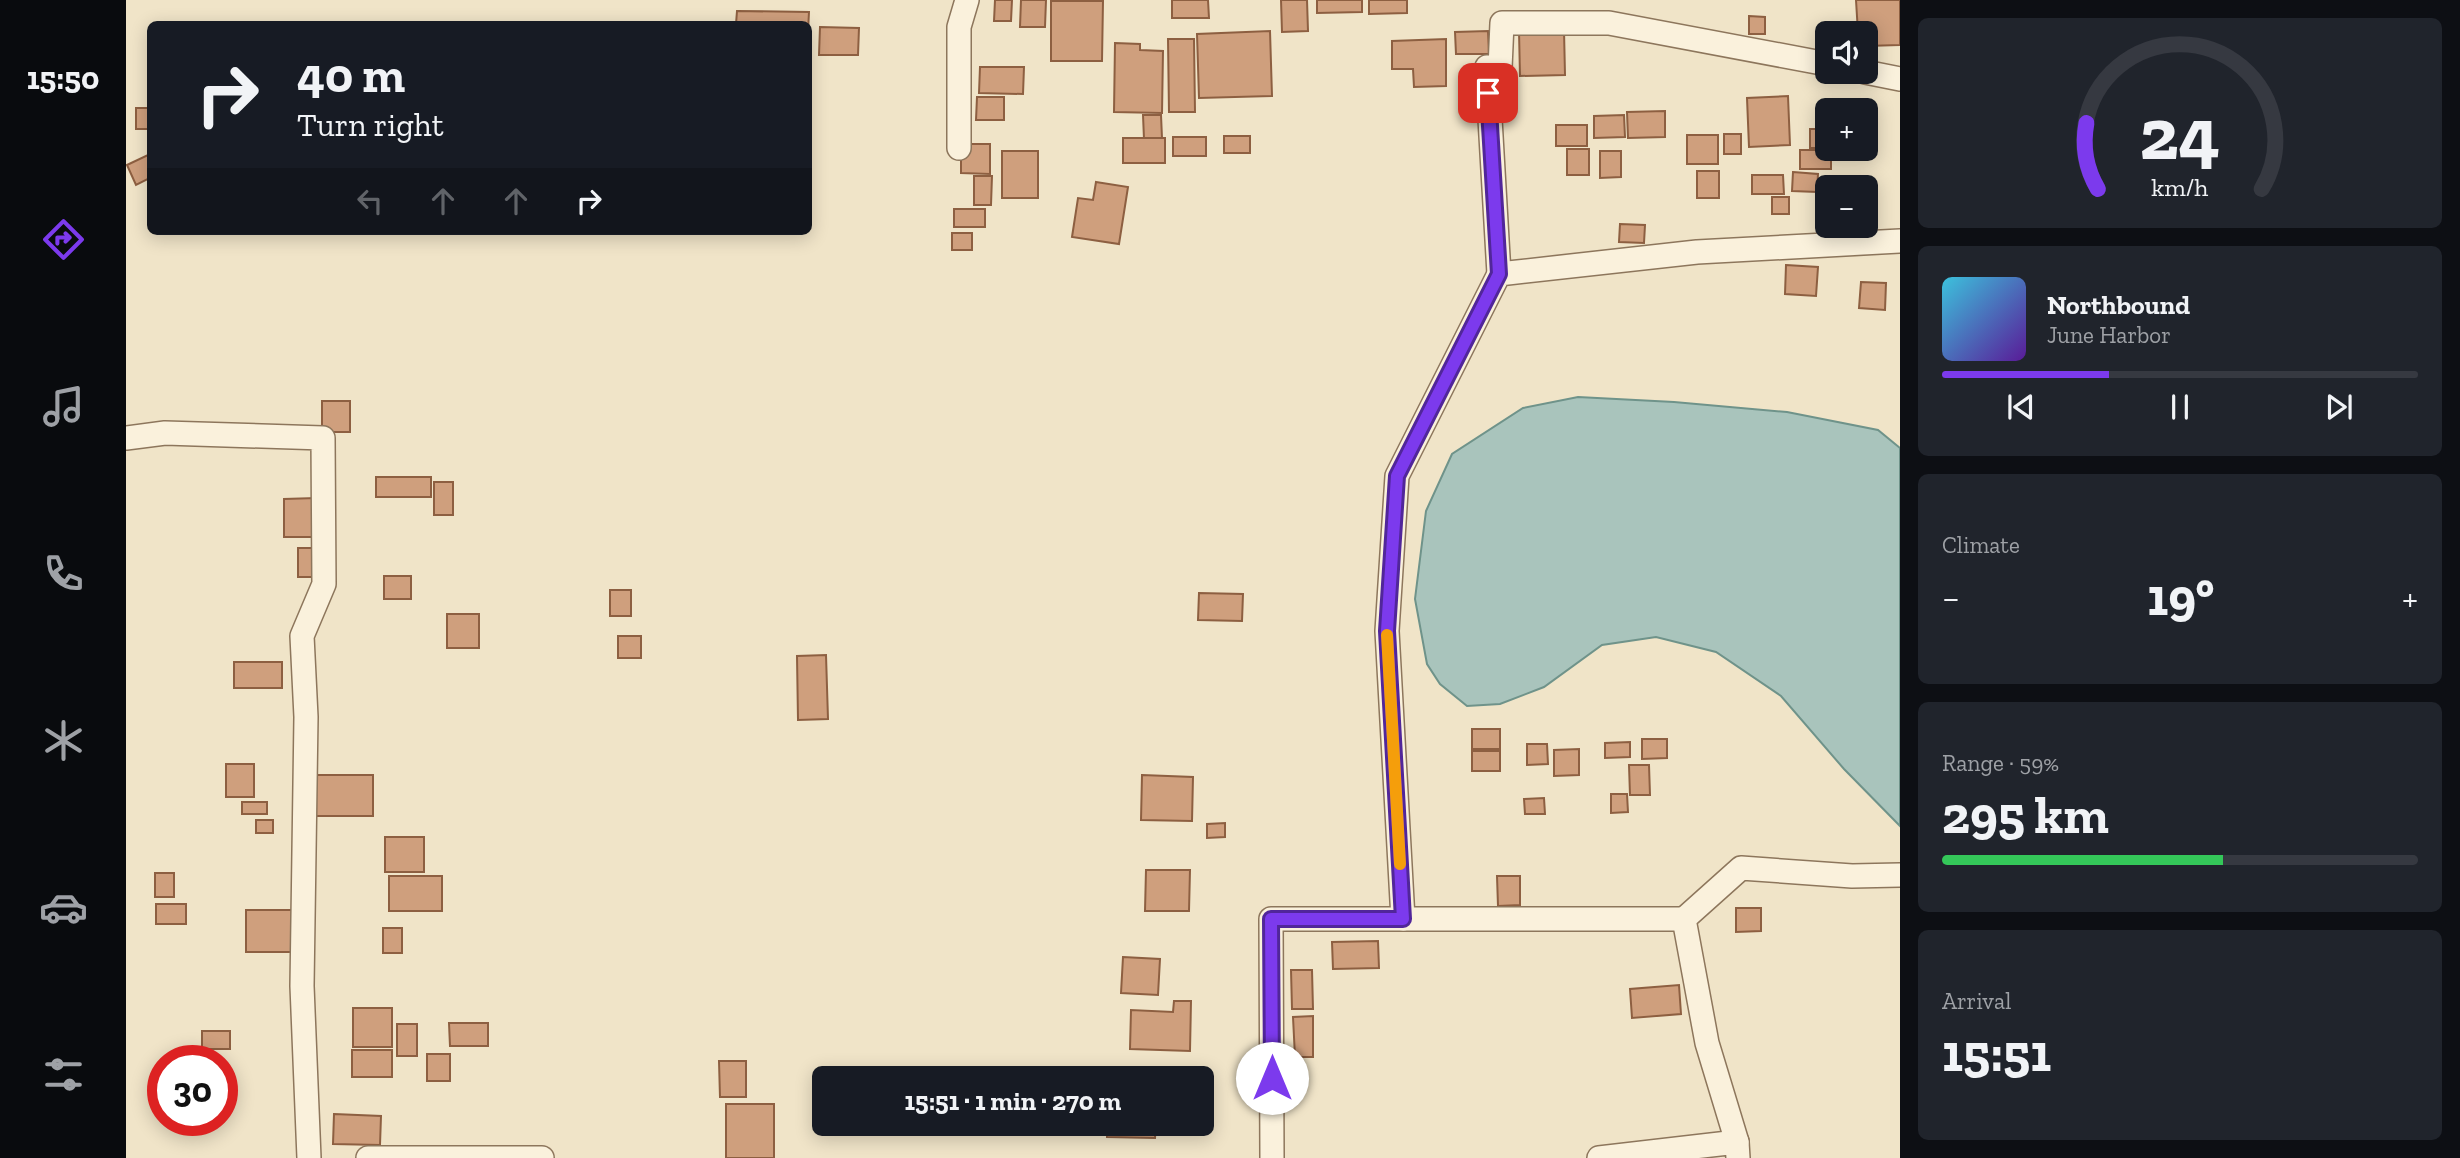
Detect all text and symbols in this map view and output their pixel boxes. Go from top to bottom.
map controls [1815,21,1878,238]
button: sound [1815,21,1878,84]
text: 40 m [297,46,405,105]
icon: right [182,49,273,140]
text: 15:50 [27,59,99,97]
pin [1458,63,1518,123]
icon: arrive [1469,74,1507,112]
text: 24 [2140,90,2220,178]
button: + [1815,98,1878,161]
text: Turn right [297,106,444,144]
text: km/h [2151,172,2209,202]
button: − [1815,175,1878,238]
icon: left [351,182,389,220]
icon: ahead [424,182,462,220]
icon: ahead [497,182,535,220]
icon: right [570,182,608,220]
icon: directions [39,215,88,264]
text: Northbound [2047,289,2190,321]
text: June Harbor [2047,321,2171,349]
icon: music [39,382,88,431]
icon: previous [2002,388,2040,426]
icon: pause [2161,388,2199,426]
icon: next [2320,388,2358,426]
text: Climate [1942,531,2020,559]
icon: phone [39,549,88,598]
text: 19° [2147,566,2214,628]
text: − [1942,575,1960,621]
text: + [2402,575,2418,621]
icon: climate [39,716,88,765]
text: Range · 59% [1942,749,2059,777]
text: 295 km [1942,784,2109,846]
icon: car [39,883,88,932]
text: Arrival [1942,987,2011,1015]
text: 15:51 [1942,1022,2051,1084]
position arrow [1235,1041,1309,1115]
speed limit sign: 30 [147,1045,238,1136]
icon: filters [39,1050,88,1099]
text: 15:51 · 1 min · 270 m [905,1085,1121,1117]

